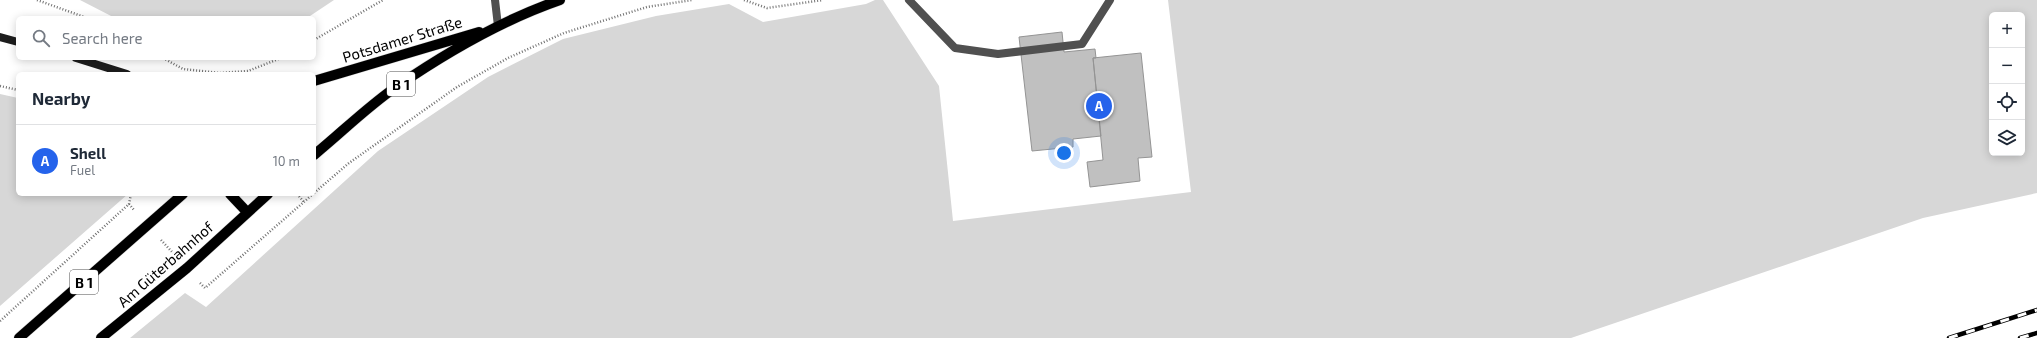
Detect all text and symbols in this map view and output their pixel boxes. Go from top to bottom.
street label: Potsdamer Straße [340,12,464,66]
map controls [1989,12,2025,156]
button: + [1989,12,2025,48]
search box [16,16,316,60]
icon: search [30,27,52,49]
text: Search here [62,29,143,47]
button: − [1989,48,2025,84]
road number: B 1 [387,72,415,96]
button: locate [1989,84,2025,120]
text: Nearby [32,88,90,108]
pin: A [1086,91,1112,121]
button: layers [1989,120,2025,156]
your location [1054,143,1074,163]
text: Shell [70,144,106,162]
text: A [41,153,49,169]
text: 10 m [273,153,300,169]
text: Fuel [70,162,95,178]
street label: Am Güterbahnhof [114,217,217,310]
road number: B 1 [70,270,98,294]

